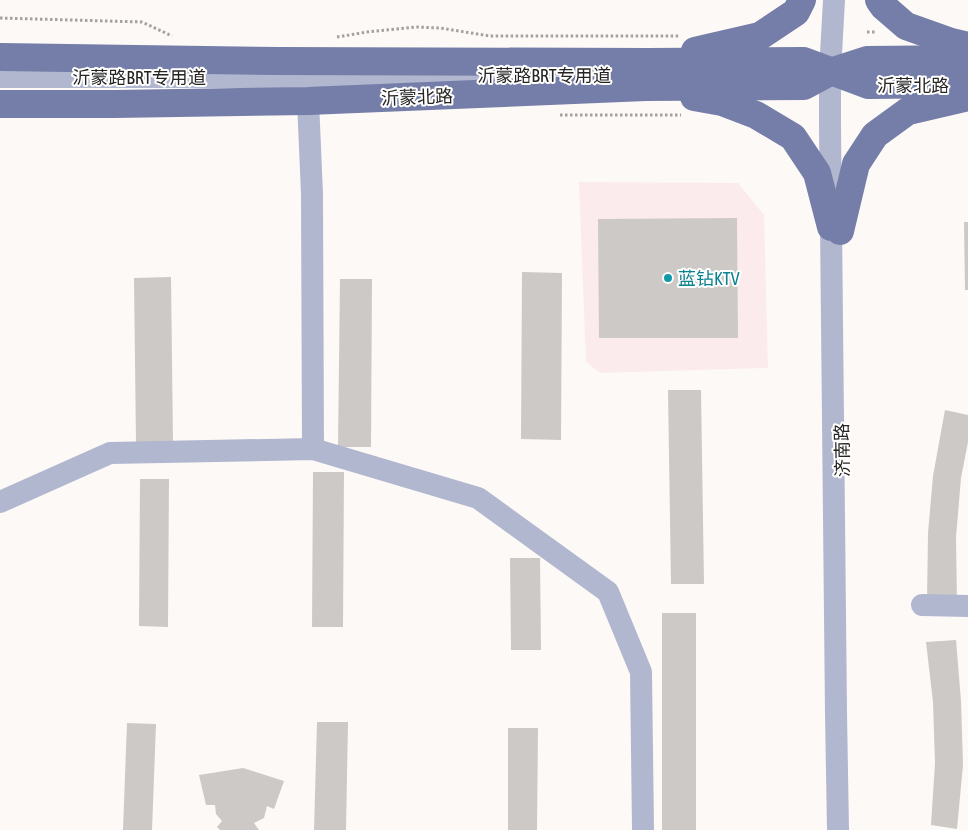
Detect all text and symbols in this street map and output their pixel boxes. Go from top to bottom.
street label: 沂蒙路BRT专用道 [477,65,611,86]
street label: 沂蒙路BRT专用道 [72,67,206,88]
street label: 沂蒙北路 [877,75,949,96]
street label: 沂蒙北路 [381,85,453,109]
place label: 蓝钻KTV [678,268,740,289]
marker: 蓝钻KTV [662,272,674,284]
street label: 济南路 [831,423,853,477]

